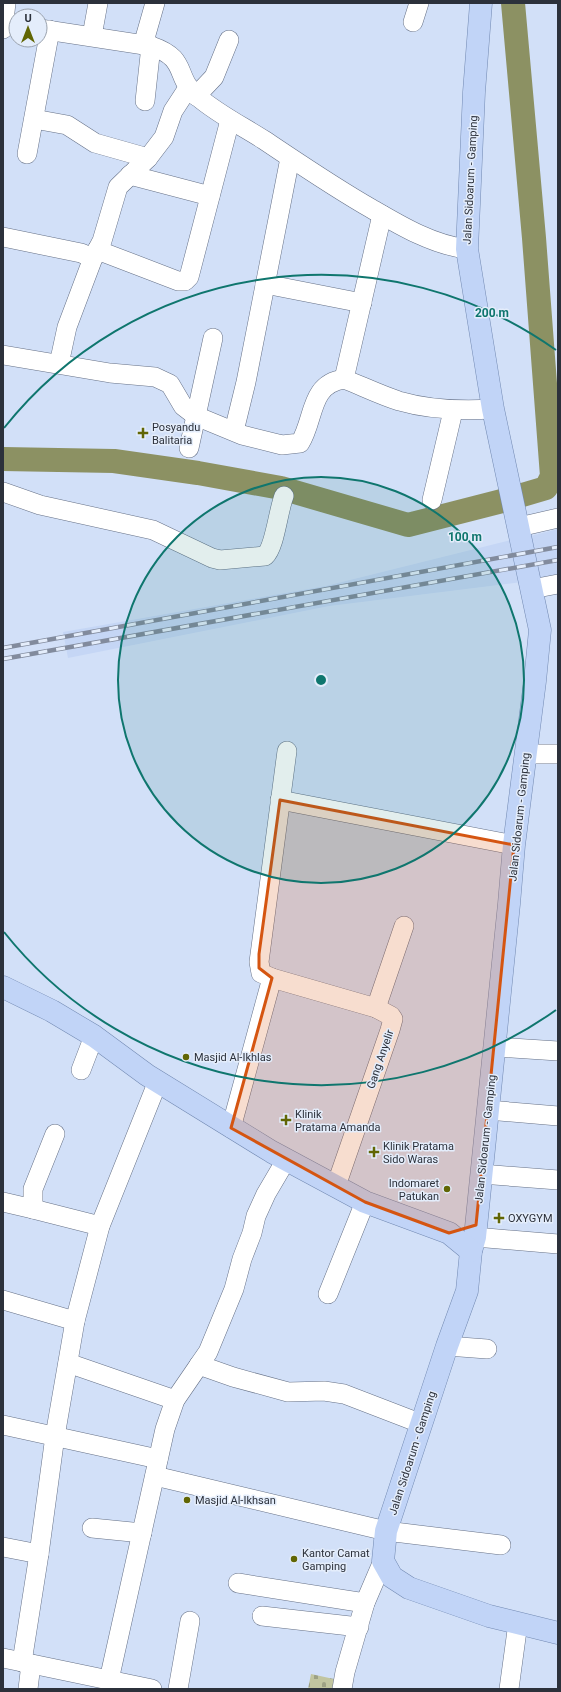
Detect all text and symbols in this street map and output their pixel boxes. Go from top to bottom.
north arrow [8,8,48,48]
text: U [24,12,32,25]
street label: Jalan Sidoarum - Gamping [461,115,480,245]
text: 200 m [475,306,509,320]
place label: Posyandu Balitaria [152,421,200,447]
marker: Posyandu Balitaria [137,427,149,439]
text: 100 m [448,530,482,544]
centre of rings [314,673,328,687]
street label: Jalan Sidoarum - Gamping [506,752,533,882]
street label: Gang Anyelir [364,1028,397,1090]
place label: Masjid Al-Ikhlas [194,1051,272,1064]
marker: Masjid Al-Ikhlas [181,1052,191,1062]
street label: Jalan Sidoarum - Gamping [472,1074,499,1204]
place label: Klinik Pratama Amanda [295,1108,380,1134]
marker: Klinik Pratama Amanda [280,1114,292,1126]
place label: Klinik Pratama Sido Waras [383,1140,454,1166]
marker: Klinik Pratama Sido Waras [368,1146,380,1158]
place label: Indomaret Patukan [389,1177,439,1203]
marker: Indomaret Patukan [442,1184,452,1194]
marker: OXYGYM [493,1212,505,1224]
place label: OXYGYM [508,1212,553,1225]
street label: Jalan Sidoarum - Gamping [386,1390,439,1517]
place label: Masjid Al-Ikhsan [195,1494,276,1507]
marker: Masjid Al-Ikhsan [182,1495,192,1505]
place label: Kantor Camat Gamping [302,1547,370,1573]
marker: Kantor Camat Gamping [289,1554,299,1564]

